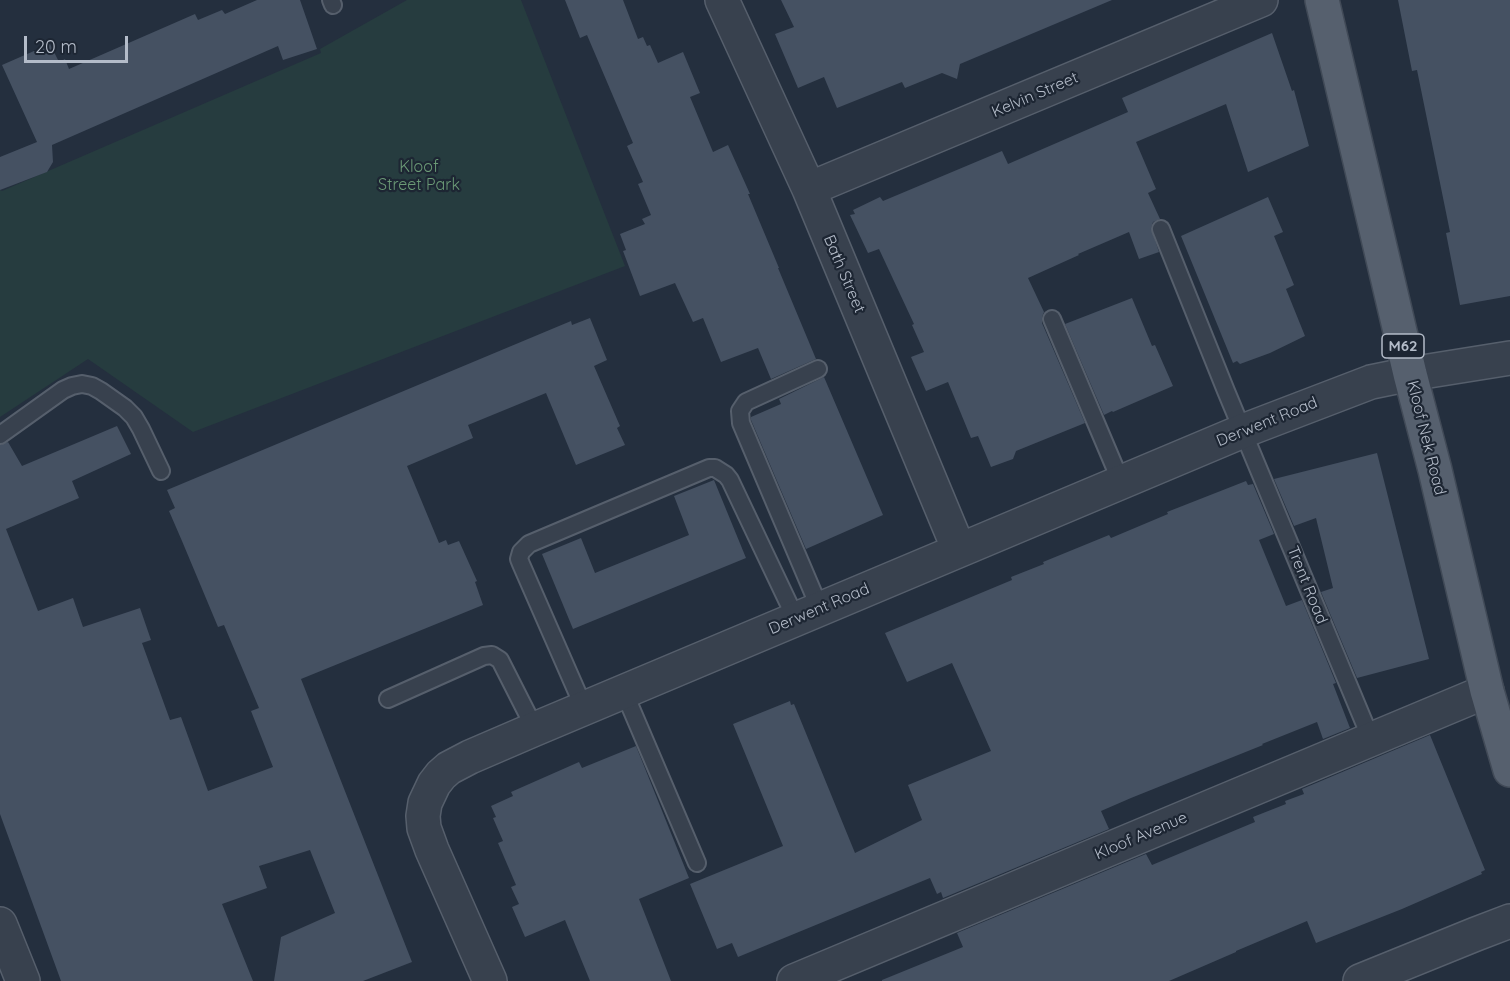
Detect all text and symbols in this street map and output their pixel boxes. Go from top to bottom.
scale bar [27,24,130,62]
text: 20 m [35,35,77,58]
street label: Kelvin Street [989,68,1081,122]
park label: Kloof Street Park [378,157,460,195]
street label: Bath Street [819,232,869,316]
road number: M62 [1382,334,1424,358]
street label: Kloof Nek Road [1403,379,1449,497]
street label: Derwent Road [1214,393,1320,451]
street label: Trent Road [1283,543,1331,627]
street label: Derwent Road [766,579,872,639]
street label: Kloof Avenue [1092,808,1190,864]

